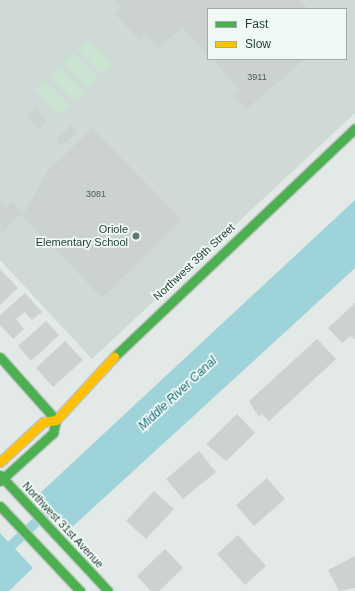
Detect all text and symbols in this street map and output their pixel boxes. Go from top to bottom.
legend [207,8,347,60]
text: Fast [245,17,268,31]
text: Slow [245,37,271,51]
house number: 3911 [247,72,267,82]
house number: 3081 [86,189,106,199]
street label: Northwest 39th Street [151,221,237,303]
place label: Oriole Elementary School [36,223,128,249]
marker: Oriole Elementary School [131,231,141,241]
water label: Middle River Canal [136,354,220,434]
street label: Northwest 31st Avenue [19,479,107,571]

